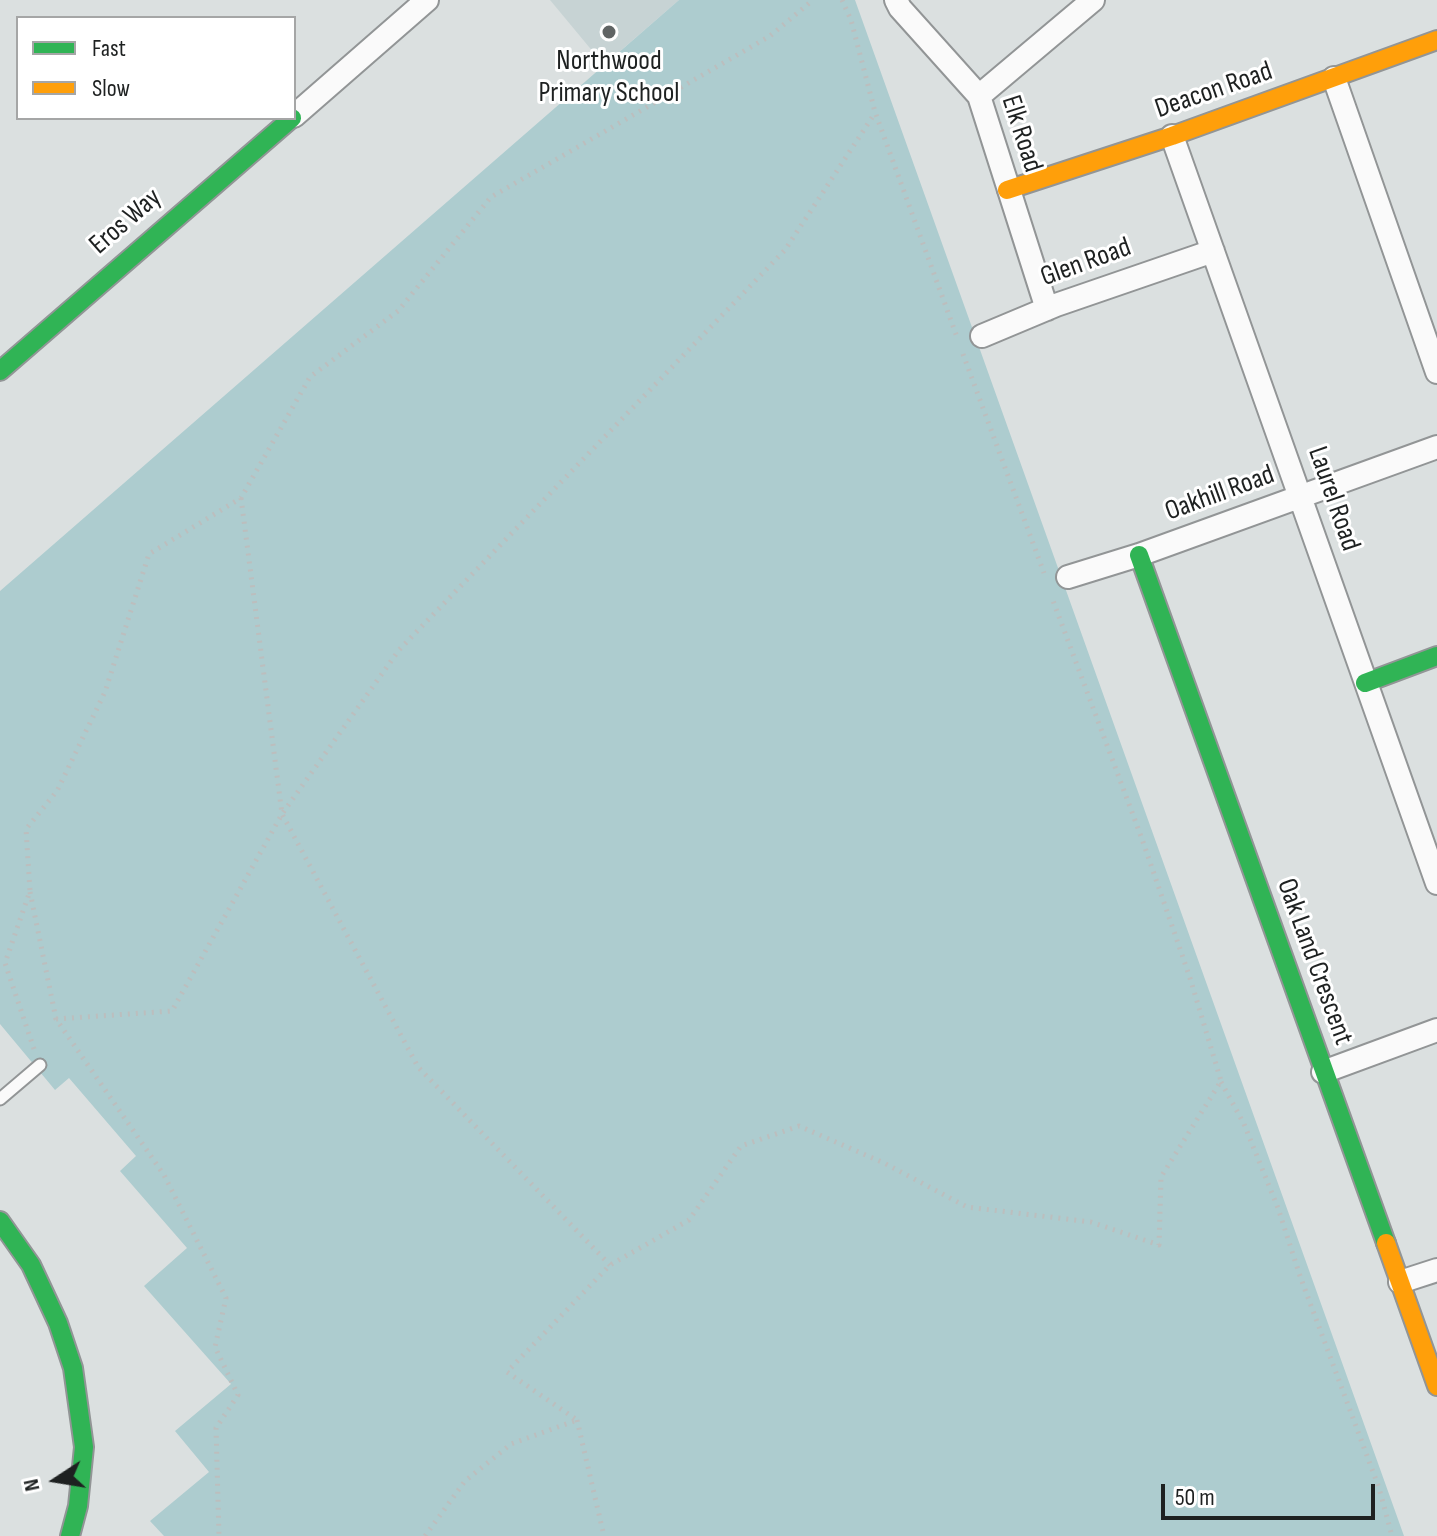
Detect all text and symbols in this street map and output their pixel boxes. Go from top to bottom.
legend [16,16,296,120]
marker: Northwood Primary School [600,23,618,41]
text: Fast [92,34,126,63]
place label: Northwood Primary School [539,45,679,111]
street label: Deacon Road [1151,55,1277,127]
text: Slow [92,74,130,103]
street label: Elk Road [993,91,1049,177]
street label: Eros Way [83,182,169,262]
street label: Glen Road [1036,231,1136,295]
street label: Laurel Road [1300,442,1366,556]
street label: Oakhill Road [1161,459,1279,529]
street label: Oak Land Crescent [1268,874,1360,1050]
north arrow [16,1440,96,1520]
scale bar [1165,1468,1379,1518]
text: N [18,1477,46,1494]
text: 50 m [1175,1483,1215,1512]

